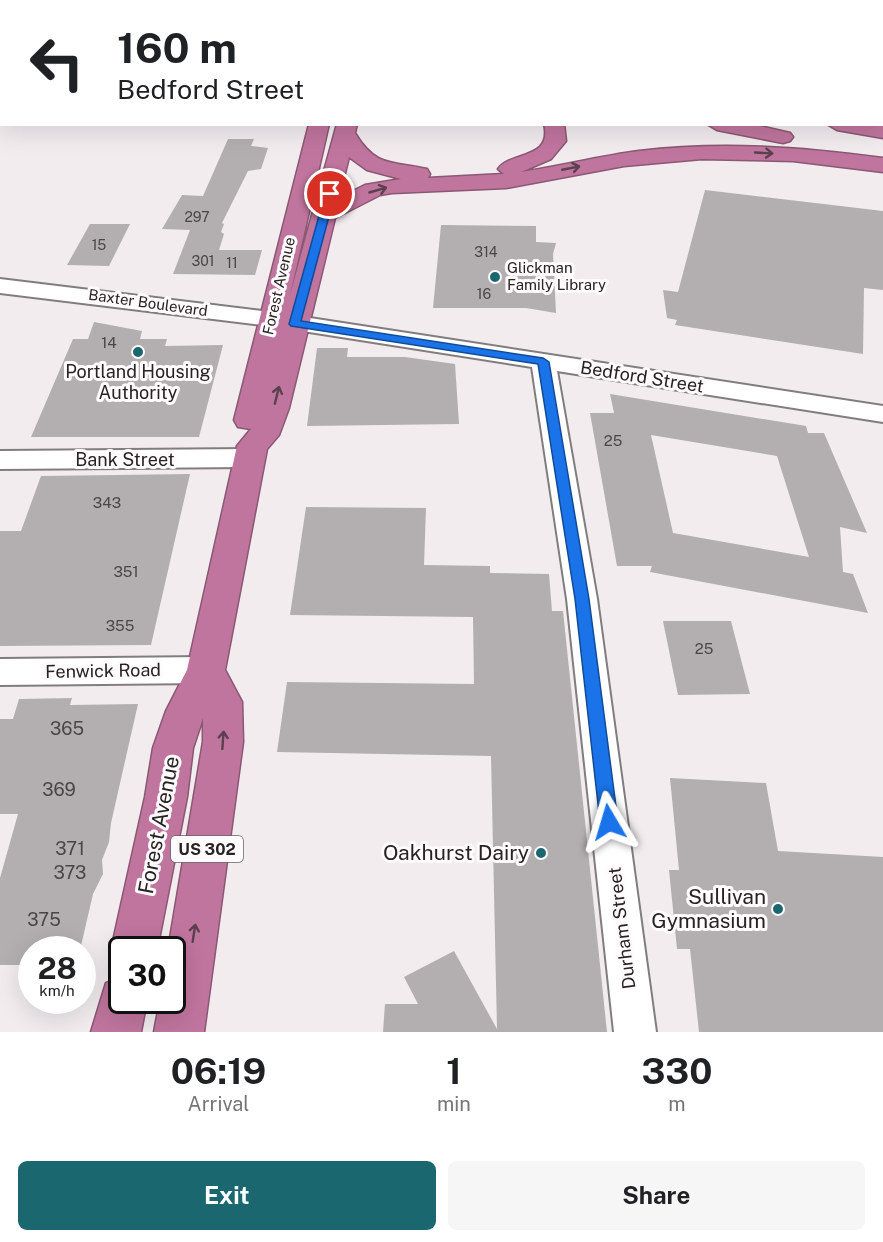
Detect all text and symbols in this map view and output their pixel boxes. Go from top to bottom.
text: 160 m [117,23,237,72]
icon: left [18,24,96,102]
text: Bedford Street [117,73,304,105]
one-way arrow [754,147,774,158]
one-way arrow [560,162,580,173]
pin [304,168,355,219]
icon: arrive [313,177,346,210]
one-way arrow [368,183,387,195]
house number: 297 [184,209,210,225]
street label: Forest Avenue [259,235,298,336]
house number: 15 [92,237,106,253]
house number: 314 [474,244,498,260]
house number: 301 [192,253,215,269]
house number: 11 [226,255,238,271]
place label: Glickman Family Library [507,259,606,293]
marker: Glickman Family Library [488,270,502,284]
street label: Baxter Boulevard [87,286,209,319]
house number: 16 [477,286,491,302]
house number: 14 [101,334,117,351]
marker: Portland Housing Authority [131,345,145,359]
street label: Bedford Street [579,356,705,397]
place label: Portland Housing Authority [65,361,211,403]
one-way arrow [272,386,284,405]
house number: 25 [604,432,622,449]
street label: Bank Street [75,449,175,470]
house number: 343 [93,494,121,511]
house number: 351 [113,563,139,580]
house number: 355 [106,617,134,634]
house number: 25 [695,640,713,657]
street label: Fenwick Road [45,659,161,682]
house number: 365 [50,718,84,739]
one-way arrow [217,730,228,750]
street label: Forest Avenue [133,754,184,896]
house number: 369 [42,779,76,800]
position arrow [577,790,641,854]
road number: US 302 [171,836,243,862]
house number: 371 [55,838,85,859]
place label: Oakhurst Dairy [383,840,529,865]
marker: Oakhurst Dairy [534,846,548,860]
house number: 373 [54,862,86,883]
street label: Durham Street [604,866,639,990]
place label: Sullivan Gymnasium [651,884,766,933]
marker: Sullivan Gymnasium [771,902,785,916]
house number: 375 [27,909,61,930]
one-way arrow [188,923,199,943]
speed limit sign: 30 [108,936,186,1014]
text: 28 [37,950,77,986]
text: km/h [39,982,75,999]
text: 06:19 [171,1050,266,1092]
text: 1 [446,1050,462,1092]
text: 330 [642,1050,712,1092]
text: Arrival [188,1092,249,1116]
text: min [437,1092,471,1116]
text: m [668,1092,686,1116]
button: Exit [18,1161,436,1230]
button: Share [448,1161,865,1230]

